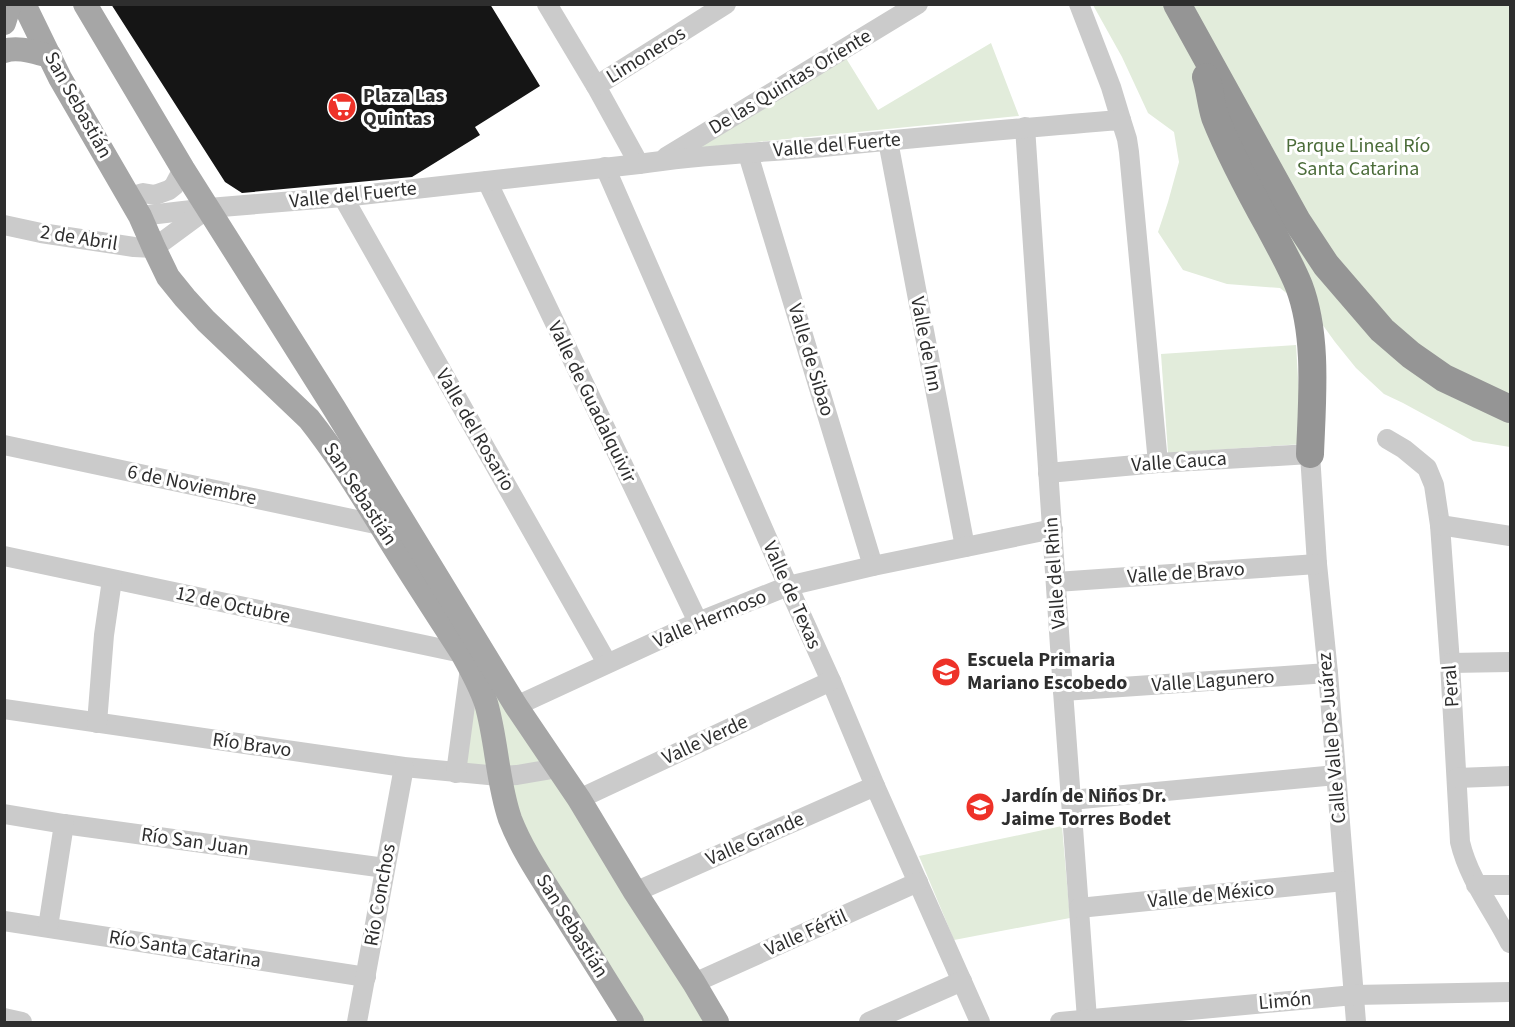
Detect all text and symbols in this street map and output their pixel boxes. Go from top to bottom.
street label: Limoneros [601,20,691,90]
street label: De las Quintas Oriente [703,22,877,142]
street label: San Sebastián [37,47,119,163]
place label: Plaza Las Quintas [363,82,445,133]
supermarket icon: Plaza Las Quintas [326,91,358,123]
street label: Valle del Fuerte [772,125,902,165]
park label: Parque Lineal Río Santa Catarina [1286,132,1430,183]
street label: Valle del Fuerte [288,174,418,216]
street label: 2 de Abril [38,218,120,258]
street label: Valle de Inn [903,294,949,394]
street label: Valle de Sibao [781,300,841,420]
street label: Valle de Guadalquivir [541,316,643,488]
street label: Valle del Rosario [429,364,521,496]
street label: San Sebastián [316,437,404,551]
street label: Valle Cauca [1130,445,1228,479]
street label: 6 de Noviembre [125,458,259,512]
street label: Valle del Rhin [1037,516,1073,630]
street label: Valle de Texas [756,537,828,653]
street label: Valle de Bravo [1126,555,1246,591]
street label: 12 de Octubre [173,579,293,631]
street label: Valle Hermoso [649,583,771,655]
place label: Escuela Primaria Mariano Escobedo [967,646,1127,697]
street label: Calle Valle De Juárez [1311,651,1353,825]
school or university icon: Escuela Primaria Mariano Escobedo [930,656,962,688]
street label: Valle Lagunero [1151,663,1275,699]
street label: Peral [1436,664,1466,708]
street label: Valle Verde [658,708,753,772]
street label: Río Bravo [211,726,293,764]
place label: Jardín de Niños Dr. Jaime Torres Bodet [1001,782,1171,833]
school or university icon: Jardín de Niños Dr. Jaime Torres Bodet [964,791,996,823]
street label: Valle Grande [701,805,809,873]
street label: Río San Juan [139,821,251,863]
street label: Río Conchos [357,842,403,948]
street label: San Sebastián [529,869,615,983]
street label: Valle de México [1147,874,1275,916]
street label: Valle Fértil [760,902,852,964]
street label: Río Santa Catarina [107,923,263,975]
street label: Limón [1257,985,1313,1017]

